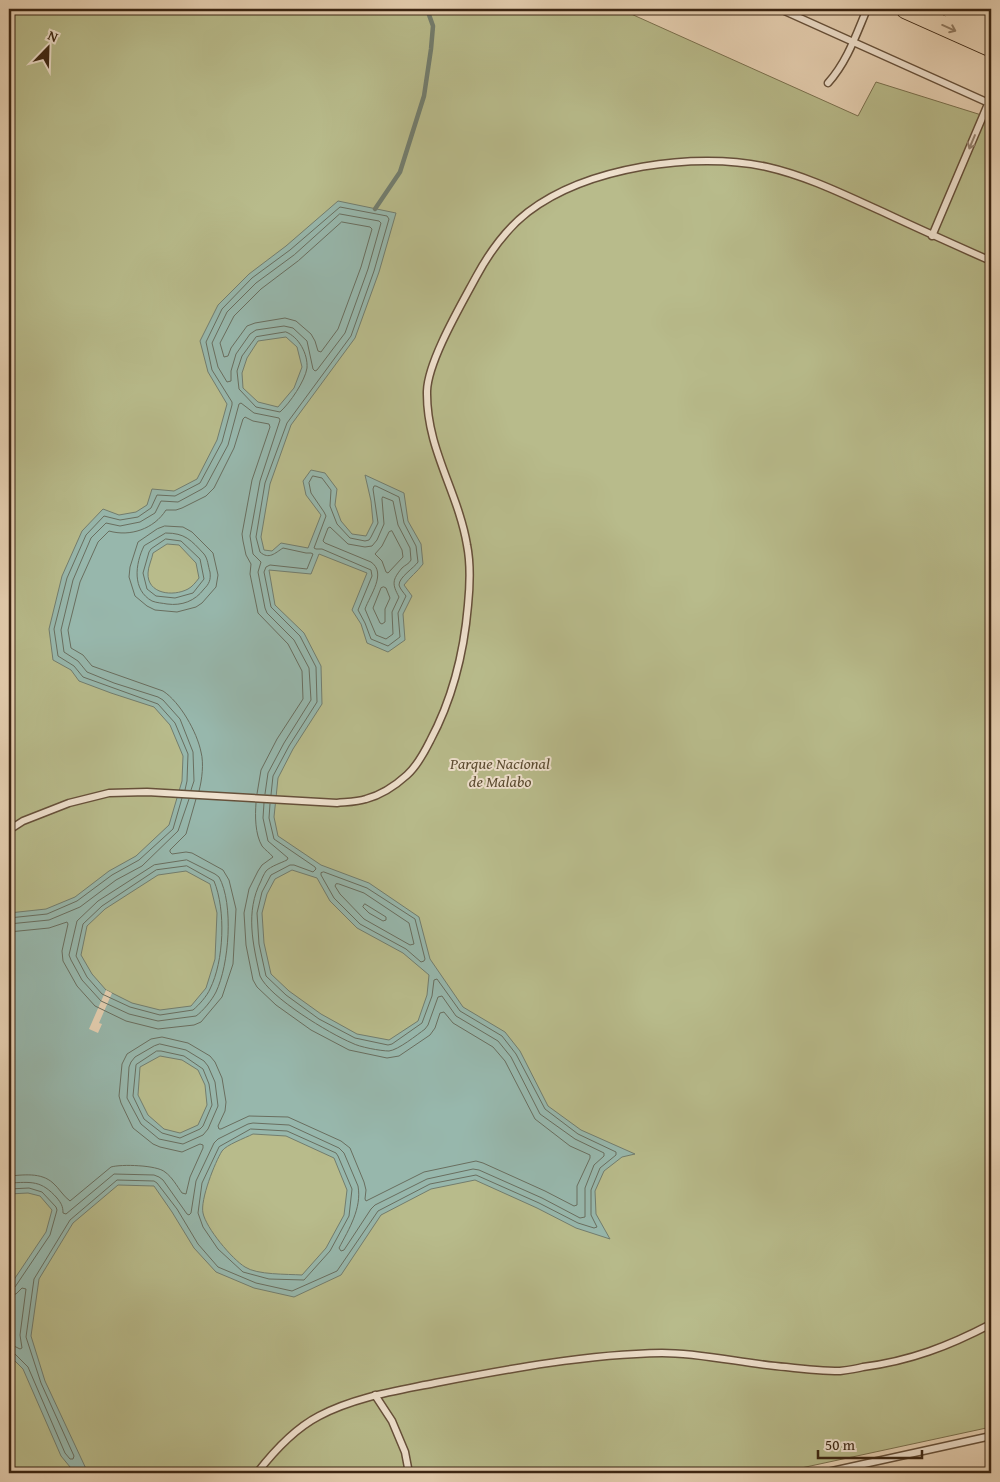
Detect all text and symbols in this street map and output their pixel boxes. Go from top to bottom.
north arrow [22,22,72,72]
one-way arrow [941,23,956,33]
text: N [45,25,62,47]
one-way arrow [967,134,976,149]
park label: Parque Nacional de Malabo [449,751,550,793]
scale bar [818,1427,921,1459]
text: 50 m [825,1434,856,1455]

